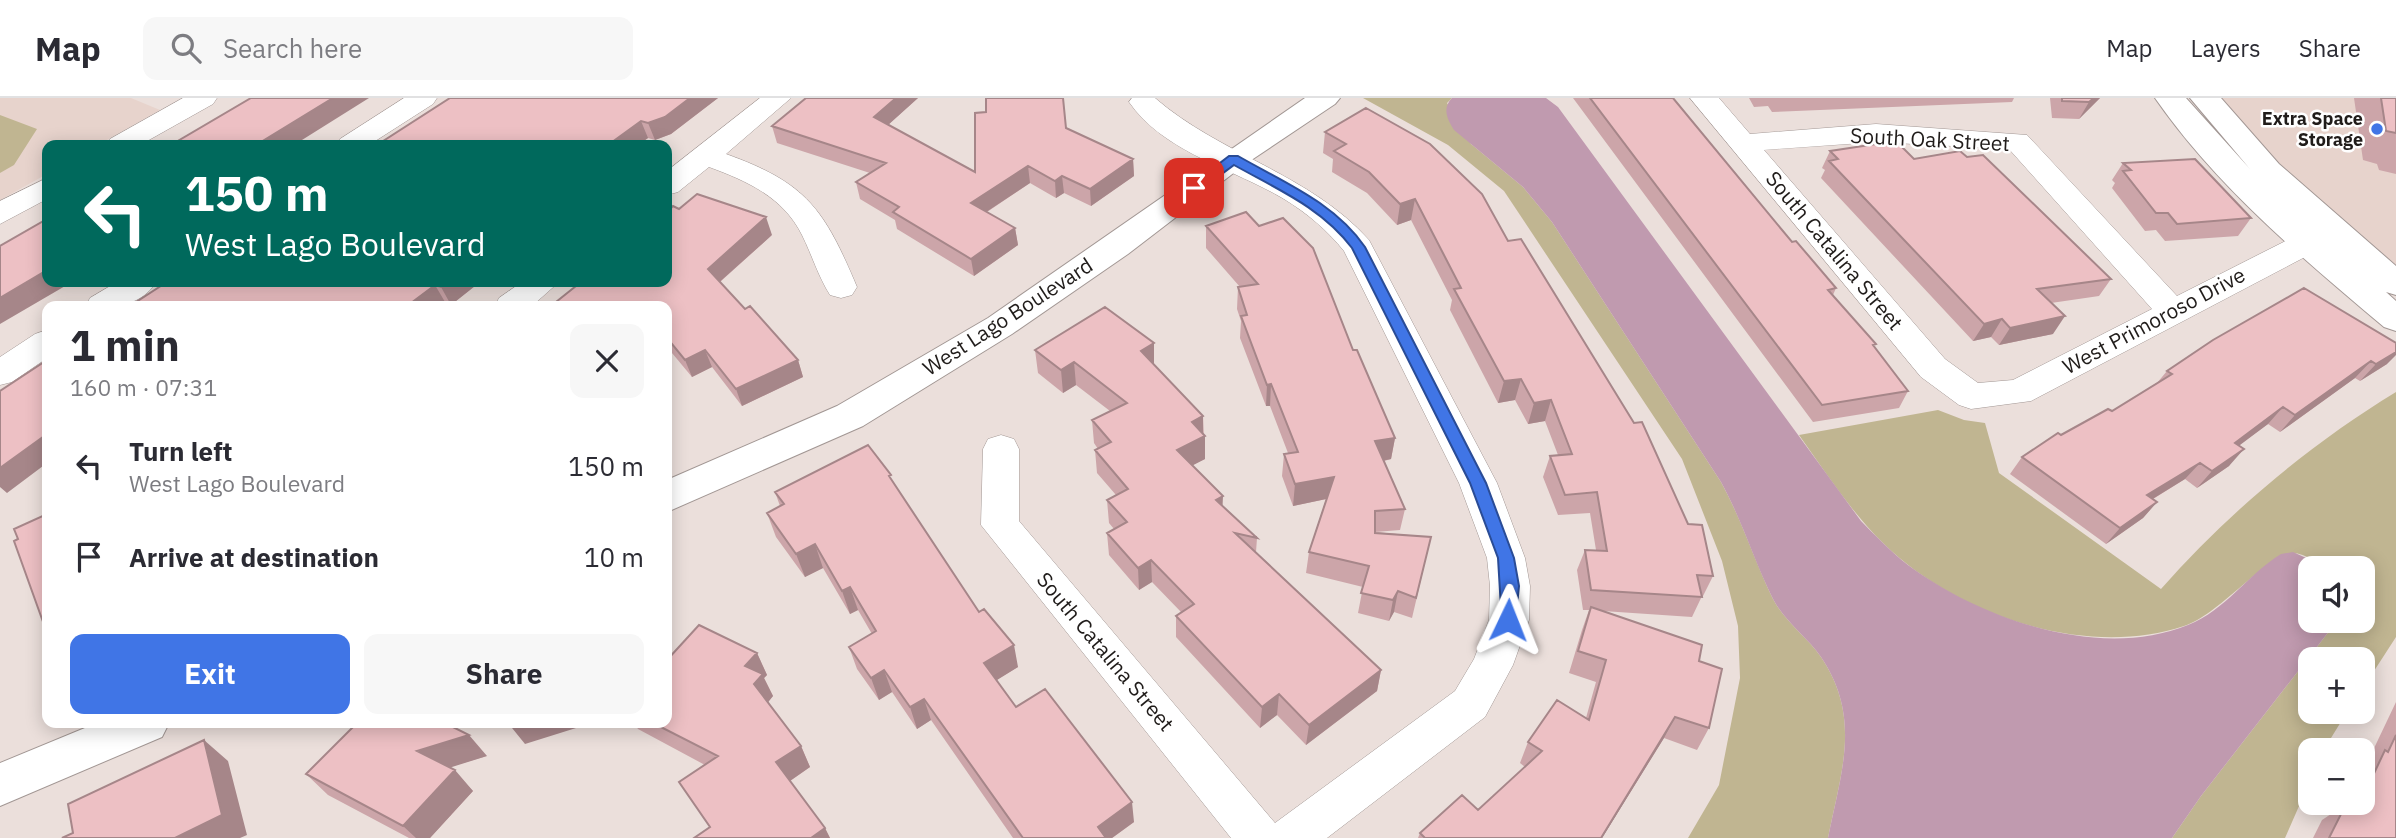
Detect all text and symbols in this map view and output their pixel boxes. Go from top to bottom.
search box [143,17,633,80]
text: Map [35,27,101,70]
icon: search [167,29,205,67]
text: Search here [223,31,362,65]
text: Map [2106,32,2153,64]
text: Layers [2191,32,2261,64]
text: Share [2299,32,2361,64]
place label: Extra Space Storage [2262,107,2363,151]
street label: South Oak Street [1849,121,2011,157]
marker: Extra Space Storage [2369,121,2385,137]
pin [1164,158,1224,218]
text: 150 m [185,161,329,224]
street label: South Catalina Street [1760,165,1910,336]
icon: left [70,168,161,259]
icon: arrive [1175,169,1213,207]
text: West Lago Boulevard [185,223,486,265]
street label: West Lago Boulevard [917,251,1098,382]
street label: West Primoroso Drive [2057,260,2250,380]
text: 1 min [70,318,180,373]
button: close [570,324,644,398]
text: 160 m · 07:31 [70,372,217,402]
text: Turn left [129,434,232,468]
icon: left [70,447,108,485]
text: 150 m [568,449,644,483]
text: West Lago Boulevard [129,468,345,498]
icon: arrive [70,538,108,576]
text: Arrive at destination [129,540,379,574]
text: 10 m [584,540,644,574]
map controls [2298,556,2375,815]
button: sound [2298,556,2375,633]
street label: South Catalina Street [1031,566,1181,737]
position arrow [1471,583,1545,657]
button: Exit [70,634,350,714]
button: Share [364,634,644,714]
button: + [2298,647,2375,724]
button: − [2298,738,2375,815]

